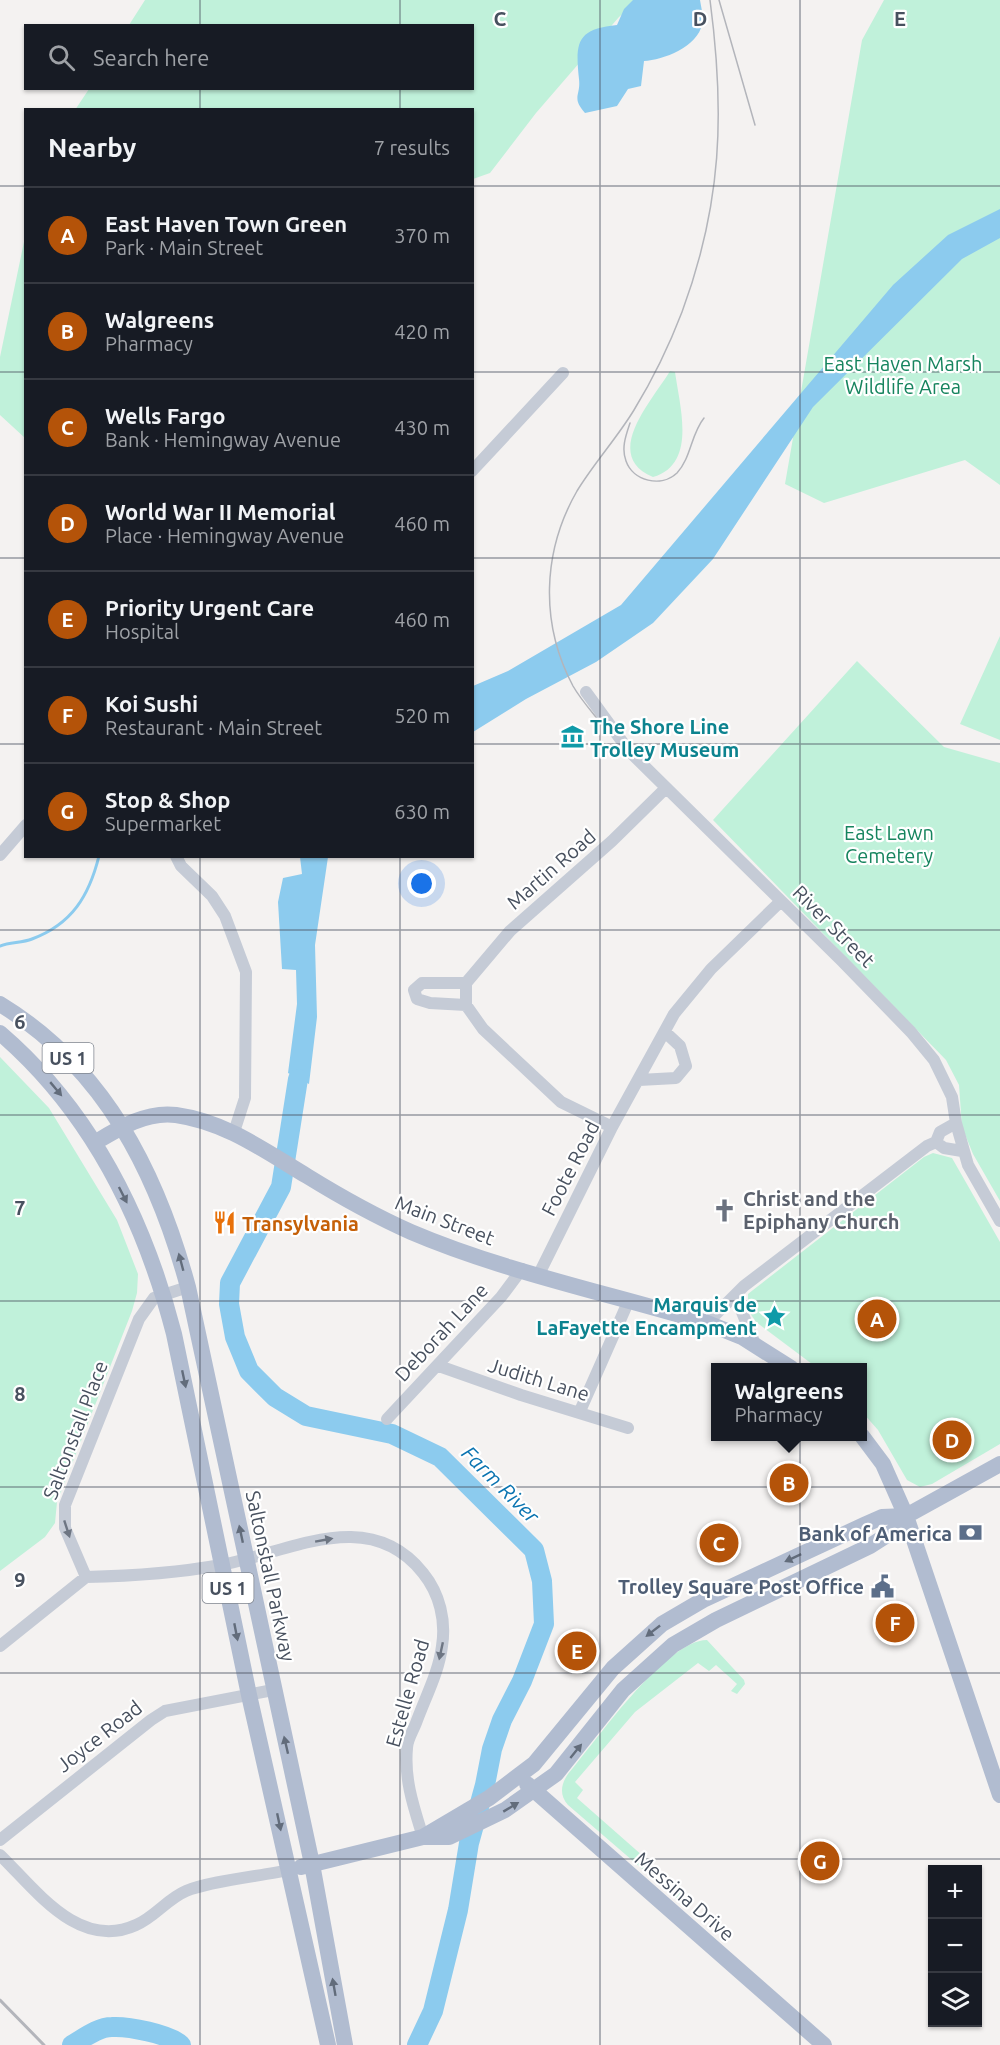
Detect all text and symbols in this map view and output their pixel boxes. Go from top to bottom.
text: C [494,7,507,30]
text: D [693,7,707,30]
text: E [894,7,906,30]
search box [24,24,474,90]
icon: search [45,41,78,74]
text: Search here [93,45,209,70]
text: Nearby [48,133,136,162]
text: 7 results [374,136,450,159]
text: East Haven Town Green [105,211,347,236]
text: A [60,224,75,247]
text: 370 m [394,224,450,247]
text: Park · Main Street [105,236,263,259]
text: Walgreens [105,307,214,332]
text: B [61,320,74,343]
text: 420 m [394,320,450,343]
text: Pharmacy [105,332,193,355]
park label: East Haven Marsh Wildlife Area [824,352,982,398]
text: Wells Fargo [105,403,225,428]
text: C [61,416,74,439]
text: 430 m [394,416,450,439]
text: Bank · Hemingway Avenue [105,428,341,451]
text: World War II Memorial [105,499,336,524]
text: D [60,512,75,535]
text: 460 m [394,512,450,535]
text: Place · Hemingway Avenue [105,524,344,547]
text: Priority Urgent Care [105,595,314,620]
text: E [62,608,73,631]
text: 460 m [394,608,450,631]
text: Hospital [105,620,179,643]
text: Koi Sushi [105,691,198,716]
text: F [62,704,73,727]
text: 520 m [394,704,450,727]
place label: The Shore Line Trolley Museum [590,715,739,761]
text: Restaurant · Main Street [105,716,322,739]
museum icon: The Shore Line Trolley Museum [559,724,585,750]
text: Stop & Shop [105,787,231,812]
text: G [61,800,74,823]
text: 630 m [394,800,450,823]
text: Supermarket [105,812,221,835]
park label: East Lawn Cemetery [844,821,934,867]
street label: Martin Road [502,824,600,914]
your location [407,869,436,898]
street label: River Street [788,880,880,972]
text: 6 [14,1010,26,1033]
road number: US 1 [42,1043,94,1073]
one-way arrow [50,1081,62,1096]
street label: Foote Road [536,1117,604,1219]
one-way arrow [118,1186,128,1203]
place label: Christ and the Epiphany Church [743,1187,900,1233]
street label: Main Street [392,1191,498,1249]
text: 7 [14,1196,26,1219]
church icon: Christ and the Epiphany Church [712,1197,738,1223]
restaurant icon: Transylvania [211,1210,237,1236]
place label: Transylvania [242,1212,359,1235]
one-way arrow [175,1253,185,1271]
street label: Deborah Lane [390,1278,492,1386]
place label: Marquis de LaFayette Encampment [536,1293,757,1339]
pin: A [858,1296,896,1342]
place icon: Marquis de LaFayette Encampment [762,1303,788,1329]
street label: Judith Lane [486,1353,592,1405]
street label: Saltonstall Place [38,1357,112,1503]
popup [711,1363,867,1441]
one-way arrow [180,1370,189,1389]
text: Walgreens [734,1378,844,1403]
text: 8 [14,1382,26,1405]
text: Pharmacy [734,1403,822,1426]
pin: D [932,1418,972,1462]
water label: Farm River [458,1441,545,1528]
pin: B [770,1460,808,1506]
street label: Saltonstall Parkway [242,1489,300,1664]
one-way arrow [63,1520,72,1538]
pin: C [700,1520,738,1566]
bank icon: Bank of America [957,1520,983,1546]
place label: Bank of America [798,1522,952,1545]
one-way arrow [236,1525,246,1543]
one-way arrow [314,1535,333,1544]
one-way arrow [785,1553,802,1562]
text: 9 [14,1568,26,1591]
road number: US 1 [202,1573,254,1603]
public building icon: Trolley Square Post Office [869,1573,895,1599]
place label: Trolley Square Post Office [618,1575,864,1598]
pin: F [876,1600,914,1646]
one-way arrow [232,1622,241,1641]
one-way arrow [646,1624,661,1636]
pin: E [558,1628,596,1674]
street label: Estelle Road [381,1636,433,1750]
one-way arrow [435,1642,445,1660]
street label: Joyce Road [52,1696,146,1776]
one-way arrow [280,1736,290,1755]
one-way arrow [569,1744,582,1759]
one-way arrow [503,1801,519,1812]
one-way arrow [275,1813,284,1832]
pin: G [800,1838,840,1884]
street label: Messina Drive [631,1847,739,1945]
map controls [928,1865,982,2027]
button: + [928,1865,982,1919]
button: − [928,1919,982,1973]
button: layers [928,1973,982,2027]
one-way arrow [329,1978,338,1997]

